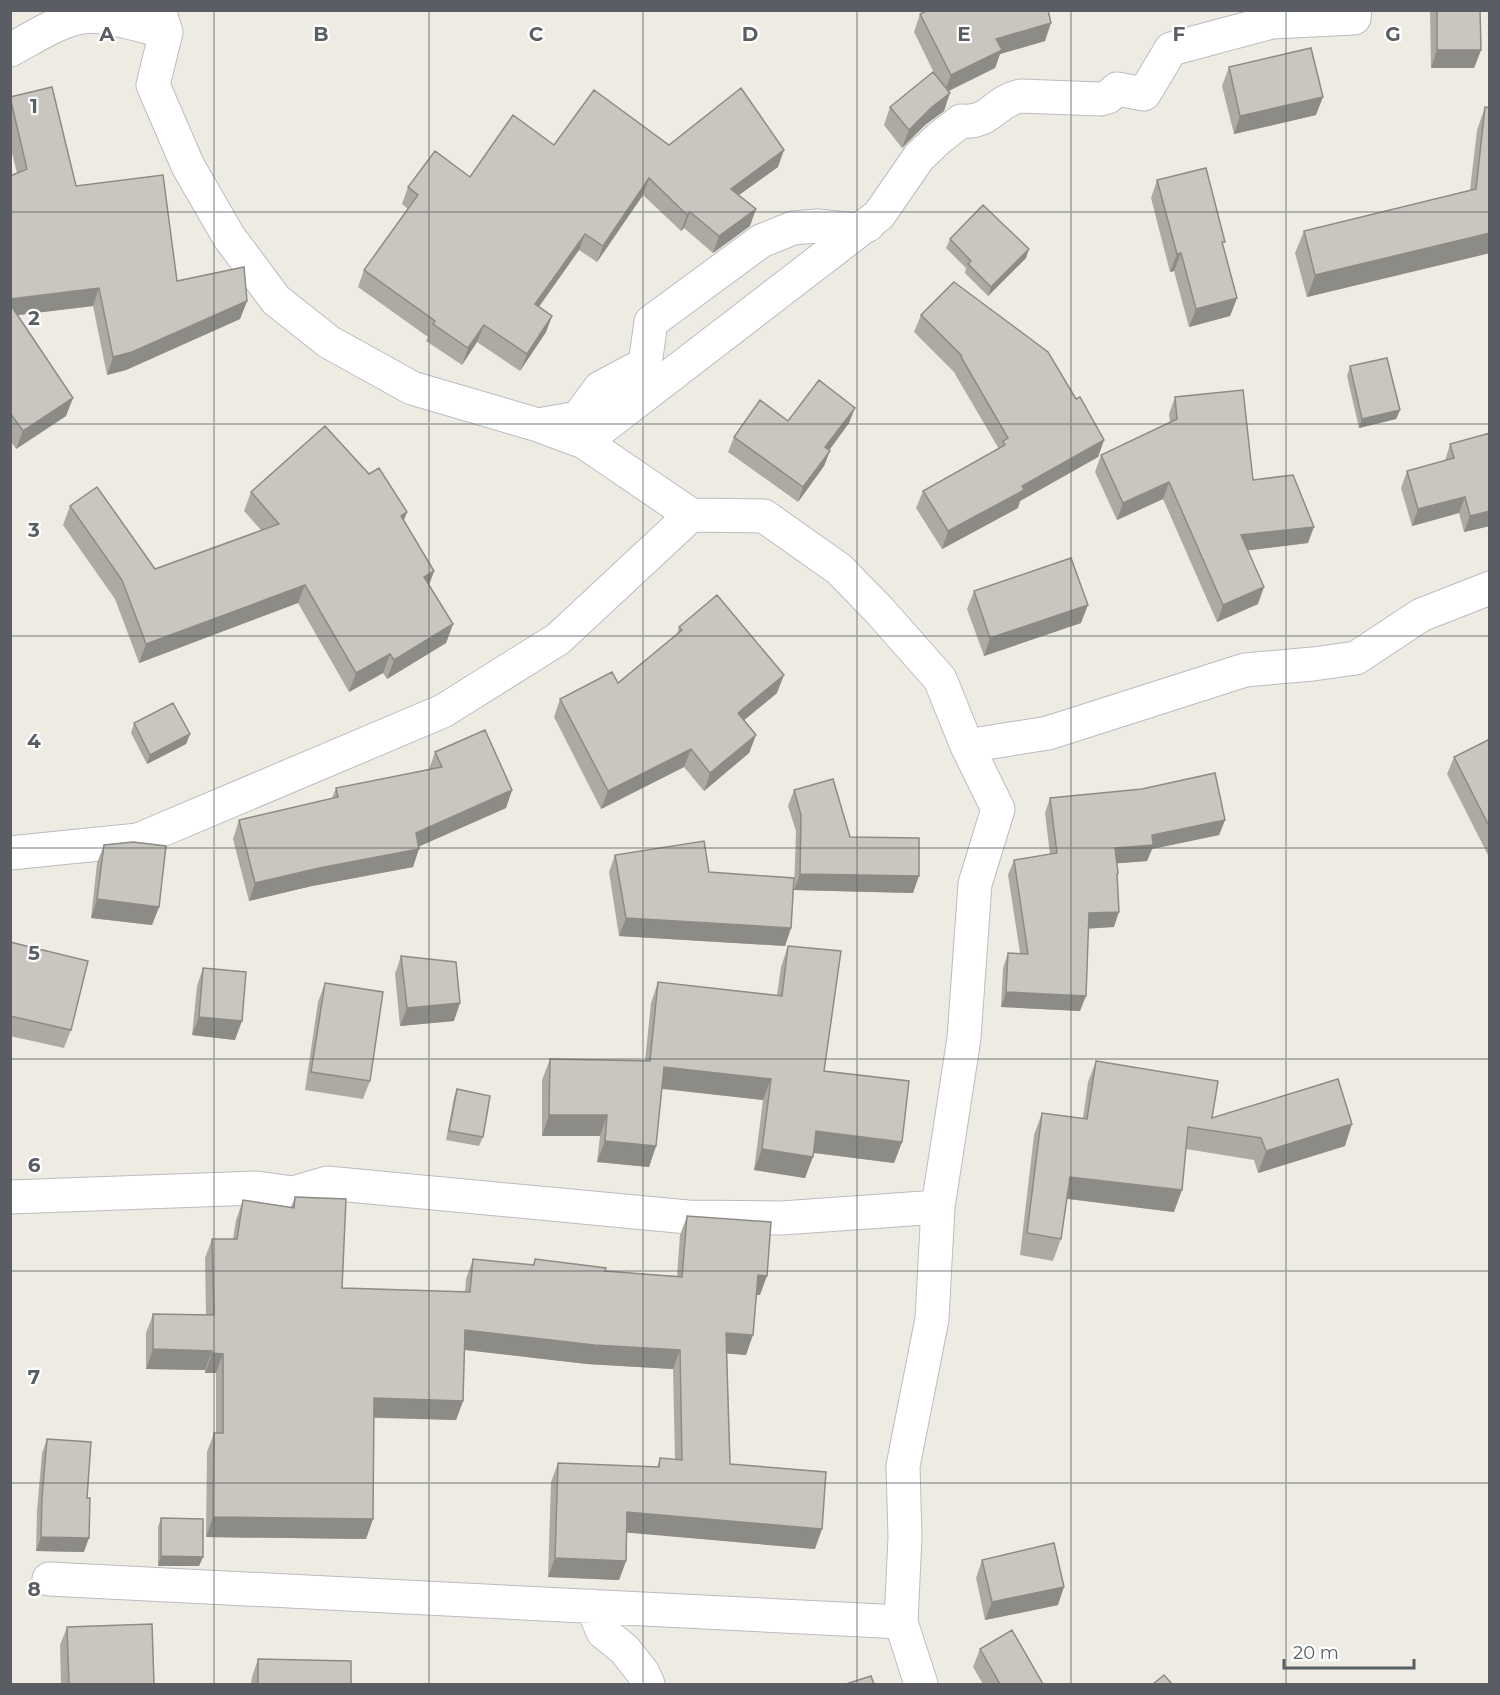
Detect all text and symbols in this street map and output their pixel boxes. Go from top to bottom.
text: A [98,22,115,46]
text: B [313,22,329,46]
text: C [529,22,544,46]
text: D [742,22,758,46]
text: E [957,22,971,46]
text: F [1173,22,1186,46]
text: G [1385,22,1401,46]
text: 1 [30,94,38,118]
text: 2 [28,306,40,330]
text: 3 [27,518,40,542]
text: 4 [27,729,41,753]
text: 5 [28,941,40,965]
text: 6 [28,1153,41,1177]
text: 7 [28,1365,40,1389]
text: 8 [27,1577,41,1601]
scale bar [1284,1632,1414,1670]
text: 20 m [1293,1642,1339,1664]

